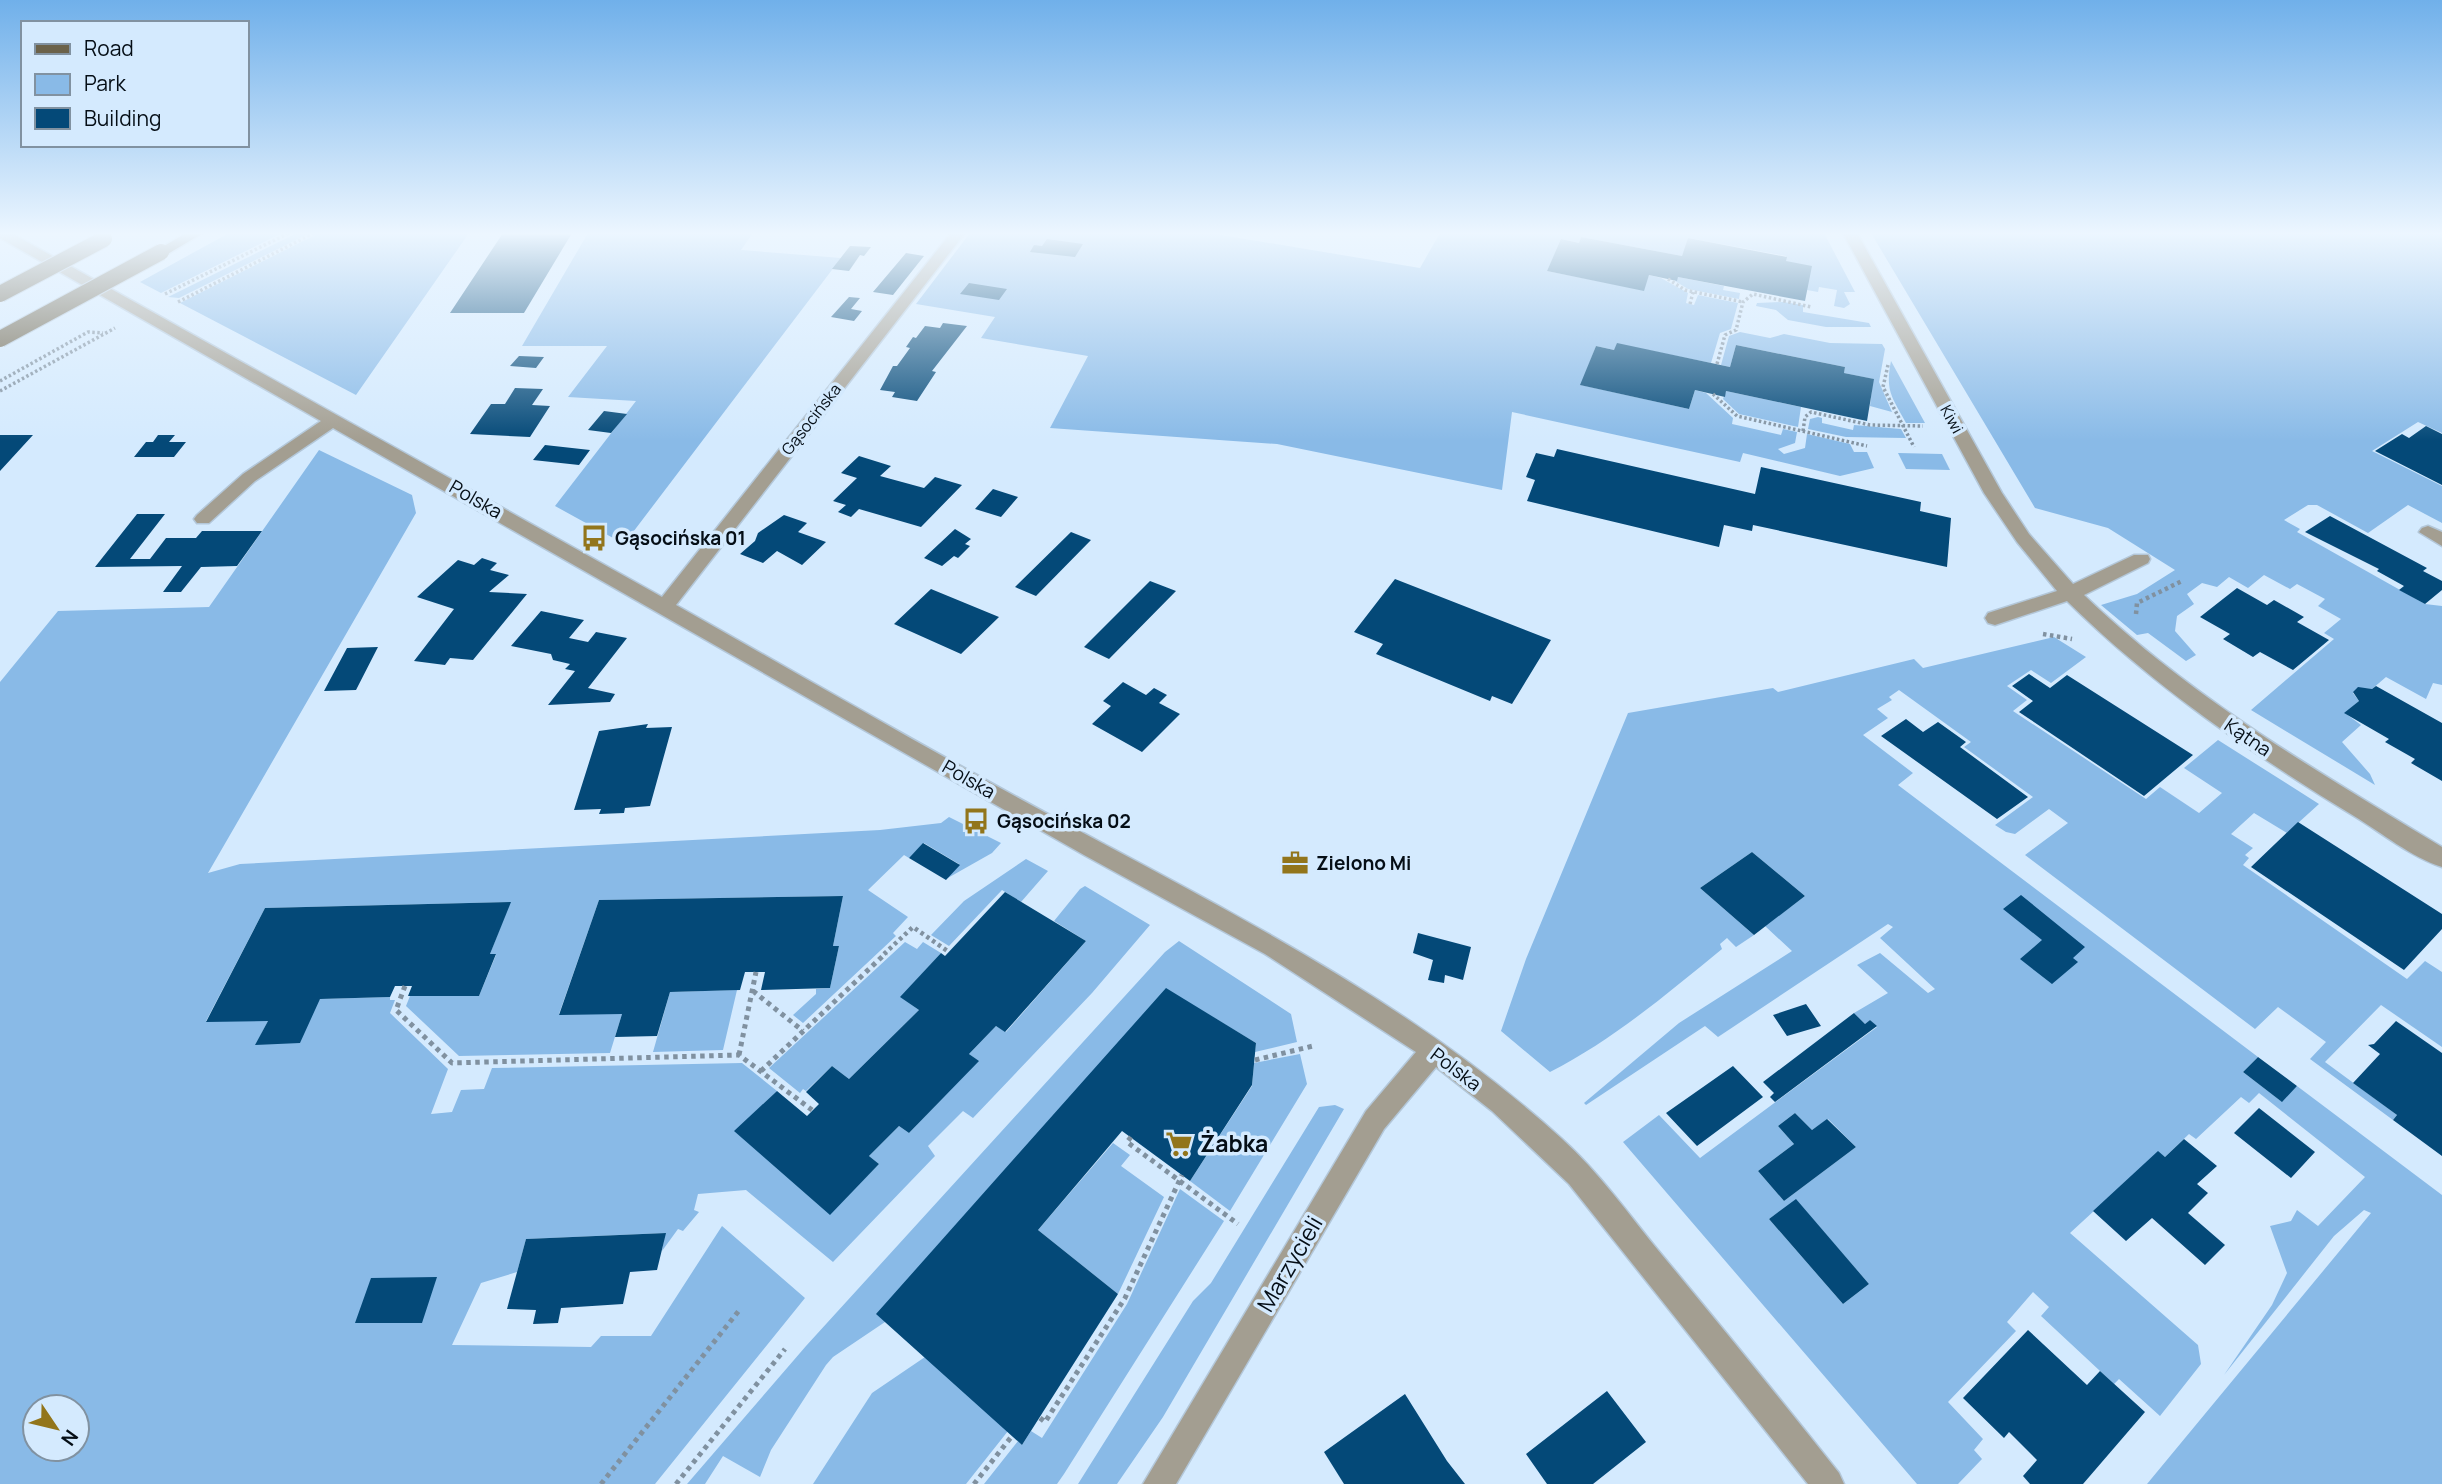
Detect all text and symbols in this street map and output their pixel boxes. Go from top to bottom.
legend [21,21,248,147]
text: Road [84,34,134,62]
text: Park [84,69,126,97]
text: Building [84,104,161,132]
street label: Gąsocińska [776,379,846,459]
street label: Kiwi [1935,401,1969,437]
street label: Polska [445,473,507,525]
bus stop icon: Gąsocińska 01 [579,523,609,553]
place label: Gąsocińska 01 [615,525,746,551]
street label: Kątna [2219,712,2277,762]
street label: Polska [938,753,1000,805]
bus stop icon: Gąsocińska 02 [961,806,991,836]
place label: Gąsocińska 02 [997,808,1131,834]
office icon: Zielono Mi [1280,848,1310,878]
place label: Zielono Mi [1316,850,1411,876]
street label: Polska [1425,1041,1487,1097]
place label: Żabka [1200,1127,1268,1159]
supermarket icon: Żabka [1164,1129,1194,1159]
street label: Marzycieli [1249,1210,1329,1317]
north arrow [21,1393,91,1463]
text: N [55,1425,84,1451]

